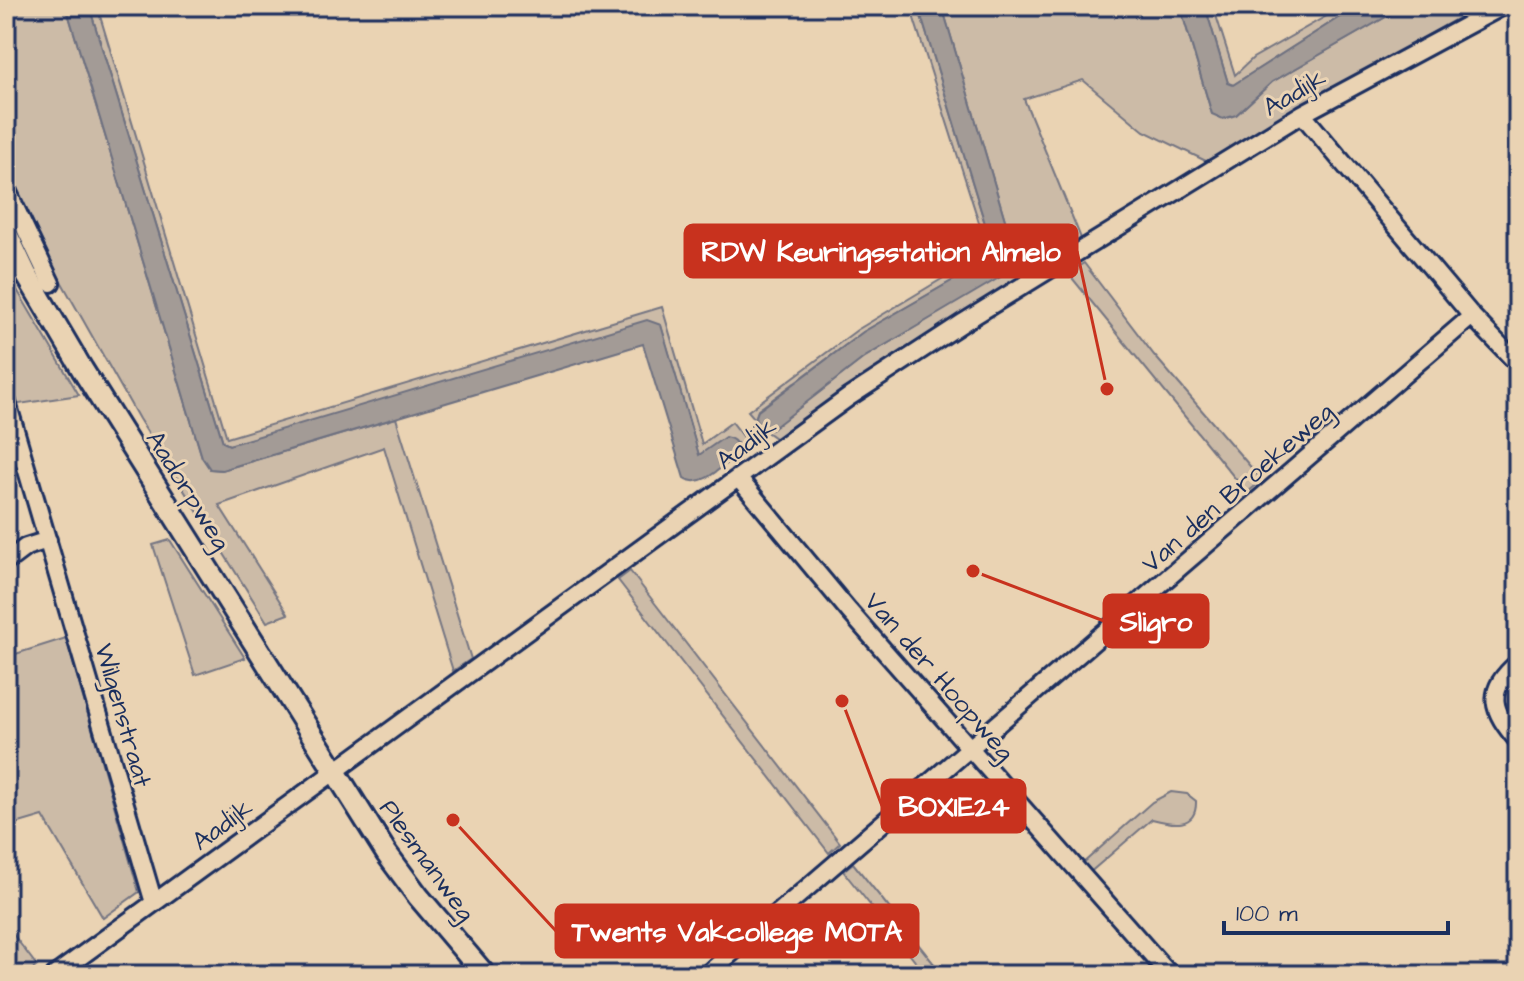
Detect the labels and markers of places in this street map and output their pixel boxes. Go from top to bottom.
callout: RDW Keuringsstation Almelo [685,225,1077,277]
callout: Sligro [1104,595,1208,647]
callout: BOXIE24 [882,780,1025,832]
callout: Twents Vakcollege MOTA [556,905,918,957]

